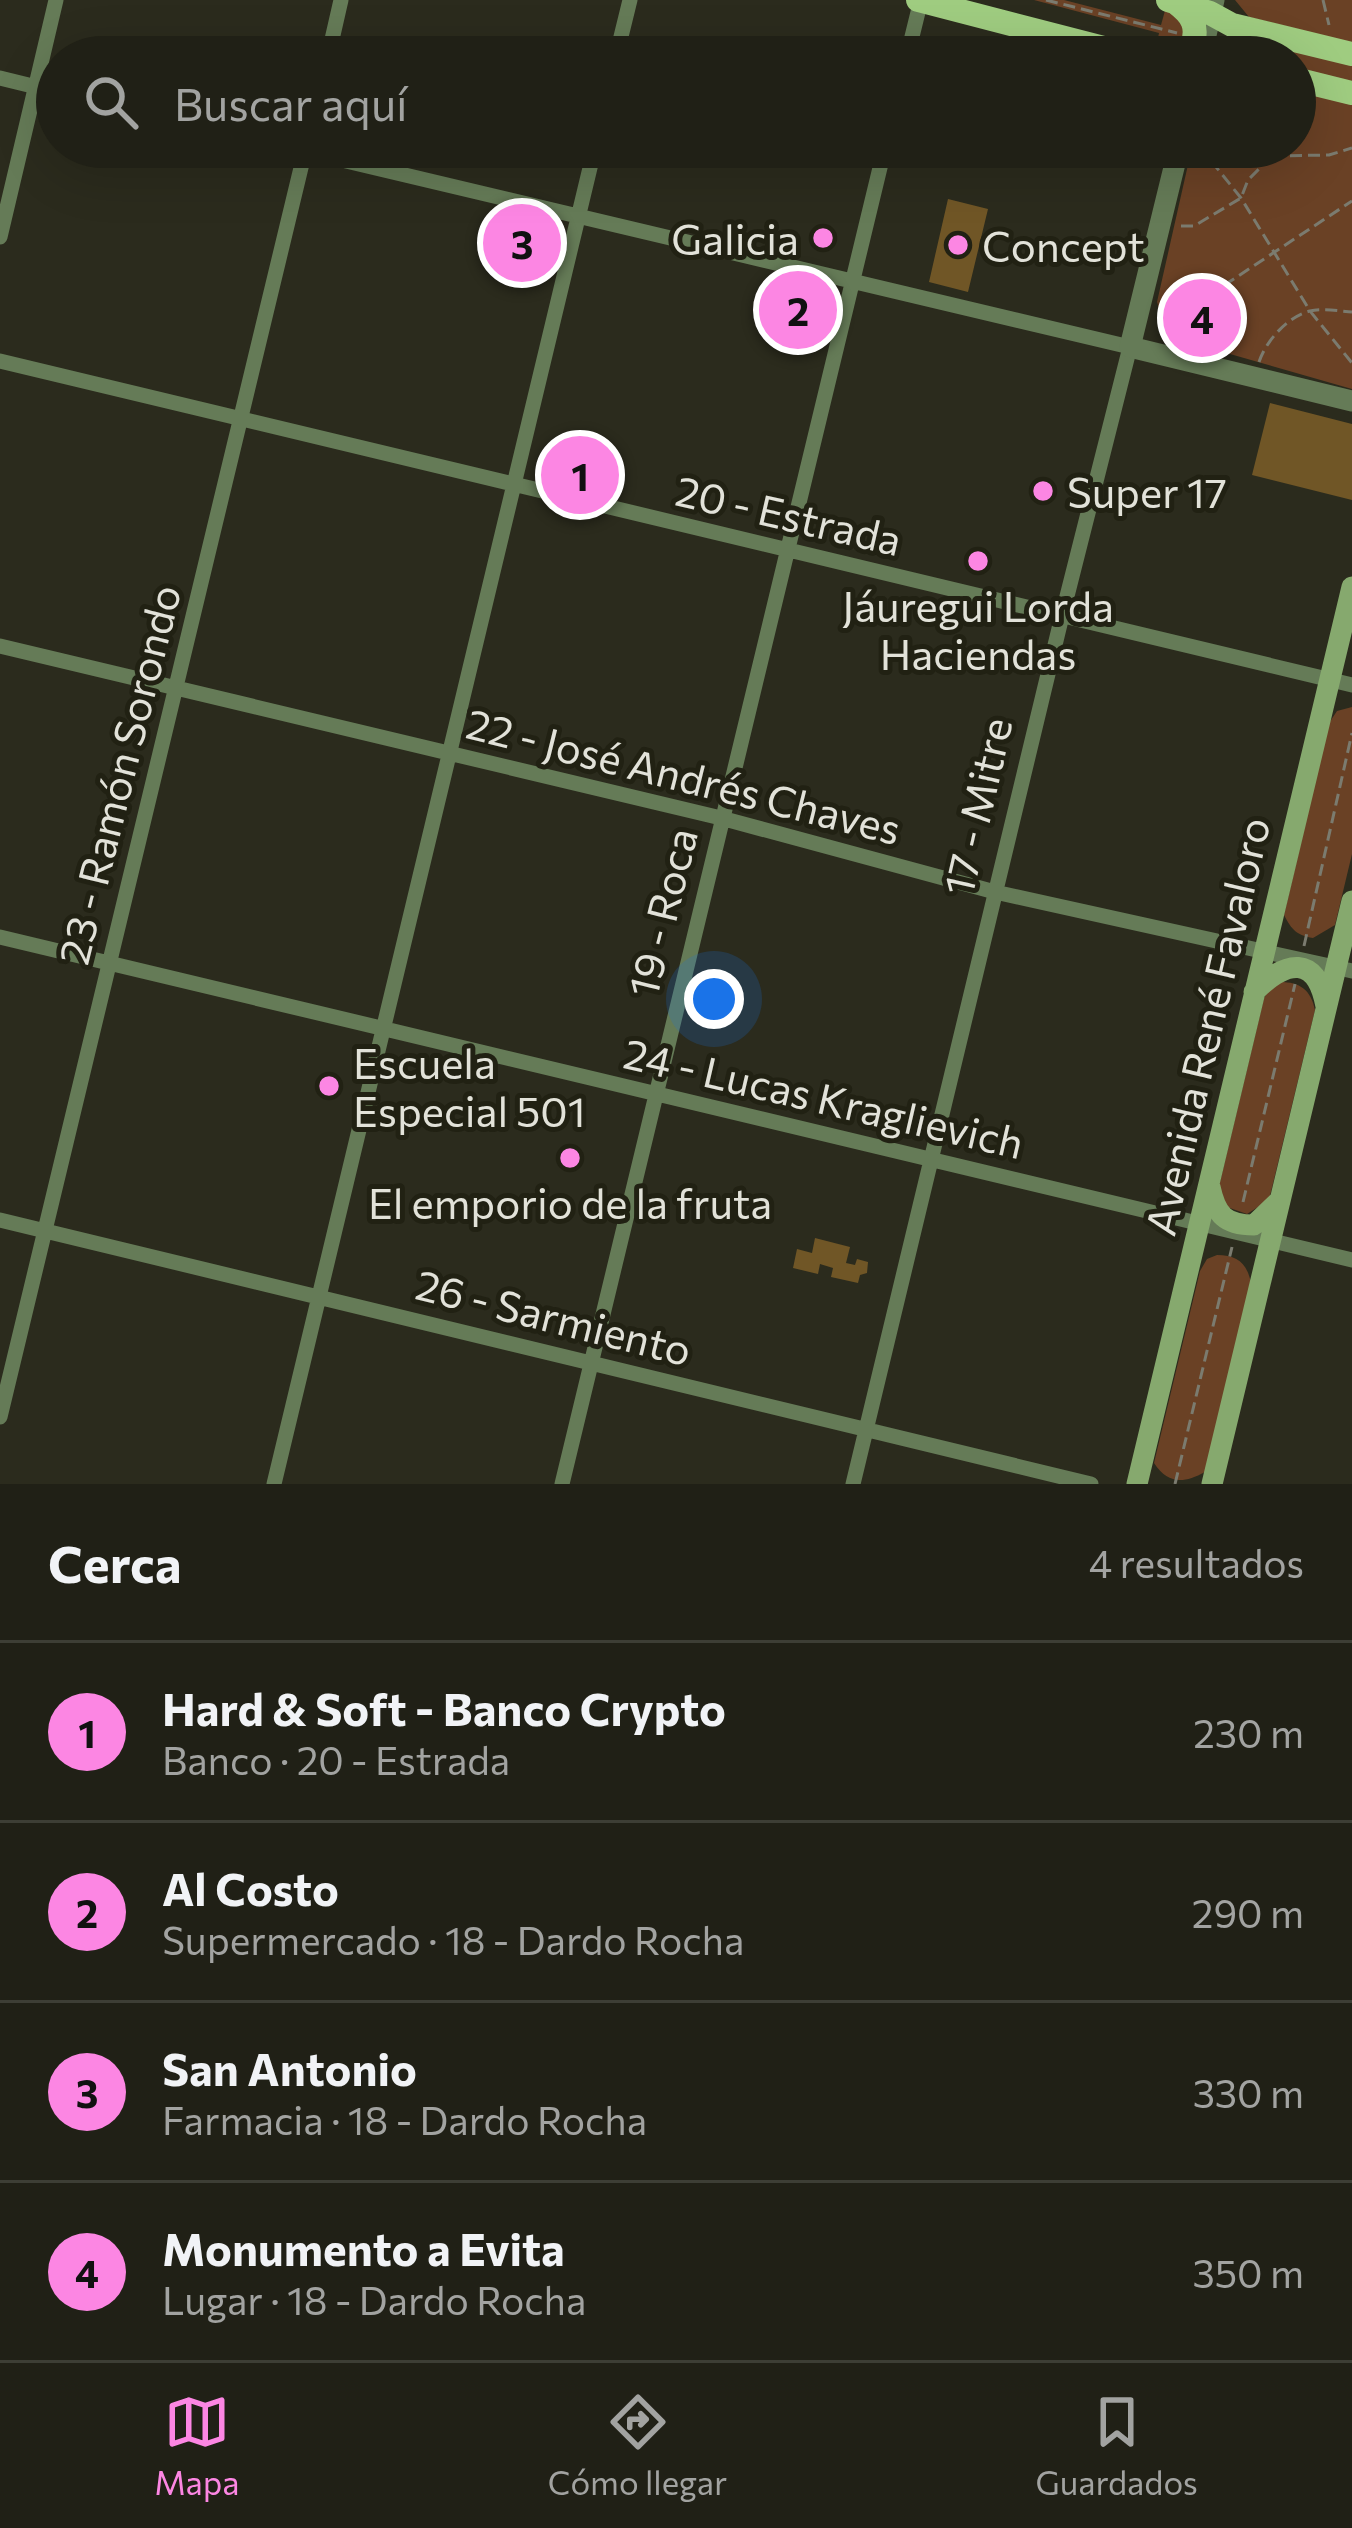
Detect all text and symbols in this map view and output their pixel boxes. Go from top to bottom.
search box [36,36,1316,168]
icon: search [78,69,144,135]
text: Buscar aquí [174,75,408,130]
pin: 3 [483,198,561,288]
place label: Galicia [671,212,799,264]
place label: Concept [982,219,1145,271]
marker: Galicia [810,225,836,251]
marker: Concept [945,232,971,258]
pin: 2 [759,265,837,355]
pin: 4 [1163,273,1241,363]
pin: 1 [541,430,619,520]
street label: 20 - Estrada [671,463,907,565]
place label: Super 17 [1067,465,1227,517]
marker: Super 17 [1030,478,1056,504]
marker: Jáuregui Lorda Haciendas [965,548,991,574]
street label: 23 - Ramón Sorondo [46,579,190,969]
place label: Jáuregui Lorda Haciendas [842,579,1114,679]
street label: 22 - José Andrés Chaves [461,696,907,854]
street label: 17 - Mitre [930,712,1022,900]
street label: Avenida René Favaloro [1133,812,1279,1240]
street label: 19 - Roca [615,822,707,1002]
your location [684,969,744,1029]
street label: 24 - Lucas Kraglievich [619,1026,1029,1168]
place label: Escuela Especial 501 [353,1036,586,1136]
marker: Escuela Especial 501 [316,1073,342,1099]
marker: El emporio de la fruta [557,1145,583,1171]
place label: El emporio de la fruta [368,1176,772,1228]
street label: 26 - Sarmiento [411,1257,697,1375]
text: Cerca [48,1531,182,1594]
text: 4 resultados [1089,1538,1304,1586]
text: Hard & Soft - Banco Crypto [162,1680,726,1735]
text: 1 [78,1708,96,1756]
text: 230 m [1193,1708,1304,1756]
text: Banco · 20 - Estrada [162,1735,510,1783]
text: Al Costo [162,1860,339,1915]
text: 2 [76,1888,98,1936]
text: 290 m [1192,1888,1304,1936]
text: Supermercado · 18 - Dardo Rocha [162,1915,744,1963]
text: San Antonio [162,2040,417,2095]
text: 3 [76,2068,98,2116]
text: 330 m [1193,2068,1304,2116]
text: Farmacia · 18 - Dardo Rocha [162,2095,647,2143]
text: Monumento a Evita [162,2220,565,2275]
text: 4 [75,2248,99,2296]
text: 350 m [1192,2248,1304,2296]
text: Lugar · 18 - Dardo Rocha [162,2275,586,2323]
tab: Mapa [154,2389,239,2502]
tab: Cómo llegar [548,2389,727,2502]
tab: Guardados [1036,2389,1198,2502]

